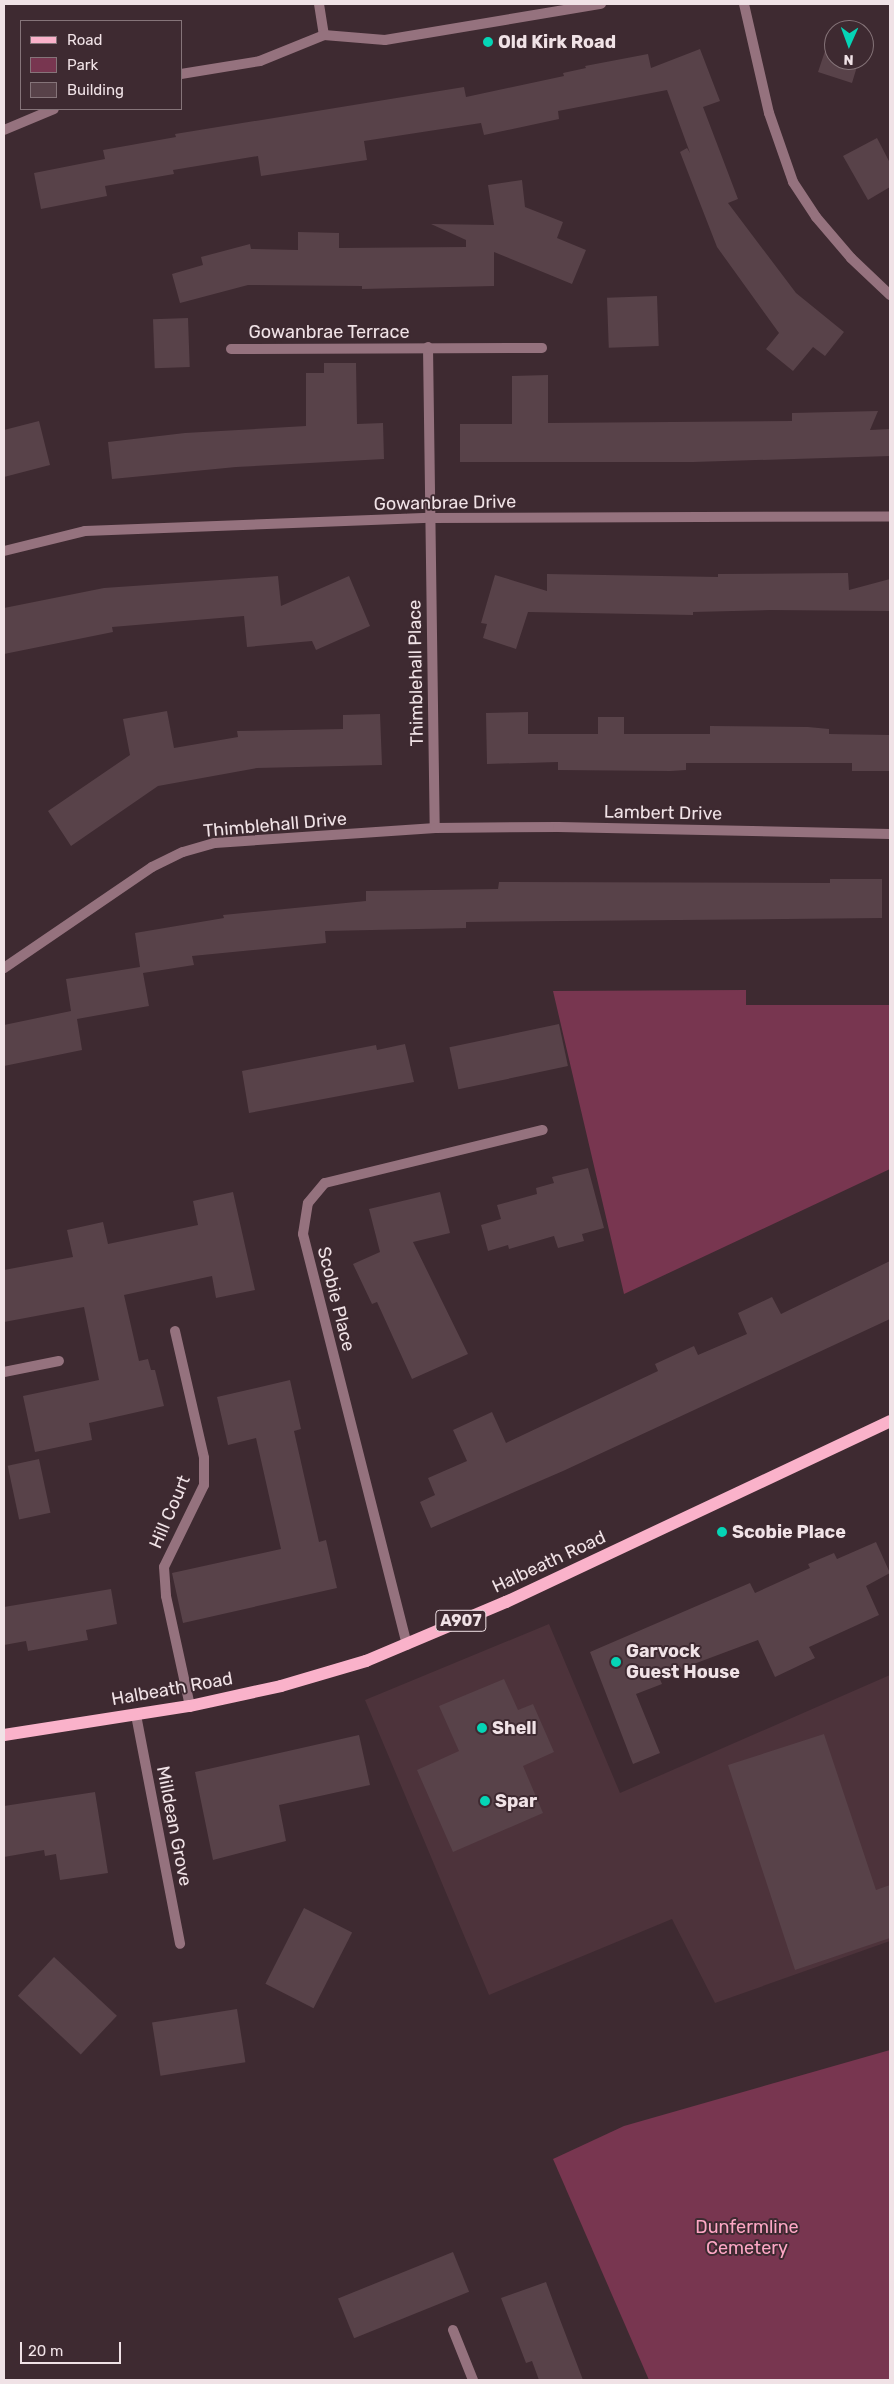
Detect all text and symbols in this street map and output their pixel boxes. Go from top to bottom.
legend [20,20,182,110]
north arrow [824,20,874,70]
text: Road [67,31,103,49]
place label: Old Kirk Road [498,31,616,53]
marker: Old Kirk Road [482,36,494,48]
text: N [843,51,854,68]
text: Park [67,56,98,74]
text: Building [67,81,124,99]
street label: Gowanbrae Terrace [248,321,410,343]
street label: Gowanbrae Drive [374,491,516,515]
street label: Thimblehall Place [404,600,428,746]
street label: Lambert Drive [604,801,722,825]
street label: Thimblehall Drive [202,808,348,842]
street label: Scobie Place [313,1245,359,1353]
street label: Hill Court [145,1472,195,1552]
place label: Scobie Place [732,1521,846,1543]
street label: Halbeath Road [489,1526,609,1598]
marker: Scobie Place [716,1526,728,1538]
road number: A907 [435,1608,487,1634]
place label: Garvock Guest House [626,1641,740,1684]
marker: Garvock Guest House [610,1656,622,1668]
street label: Halbeath Road [110,1668,234,1710]
place label: Shell [492,1717,537,1739]
marker: Shell [476,1722,488,1734]
street label: Milldean Grove [152,1764,196,1888]
place label: Spar [495,1790,537,1812]
marker: Spar [479,1795,491,1807]
park label: Dunfermline Cemetery [695,2217,799,2260]
scale bar [22,2332,124,2364]
text: 20 m [28,2342,63,2360]

